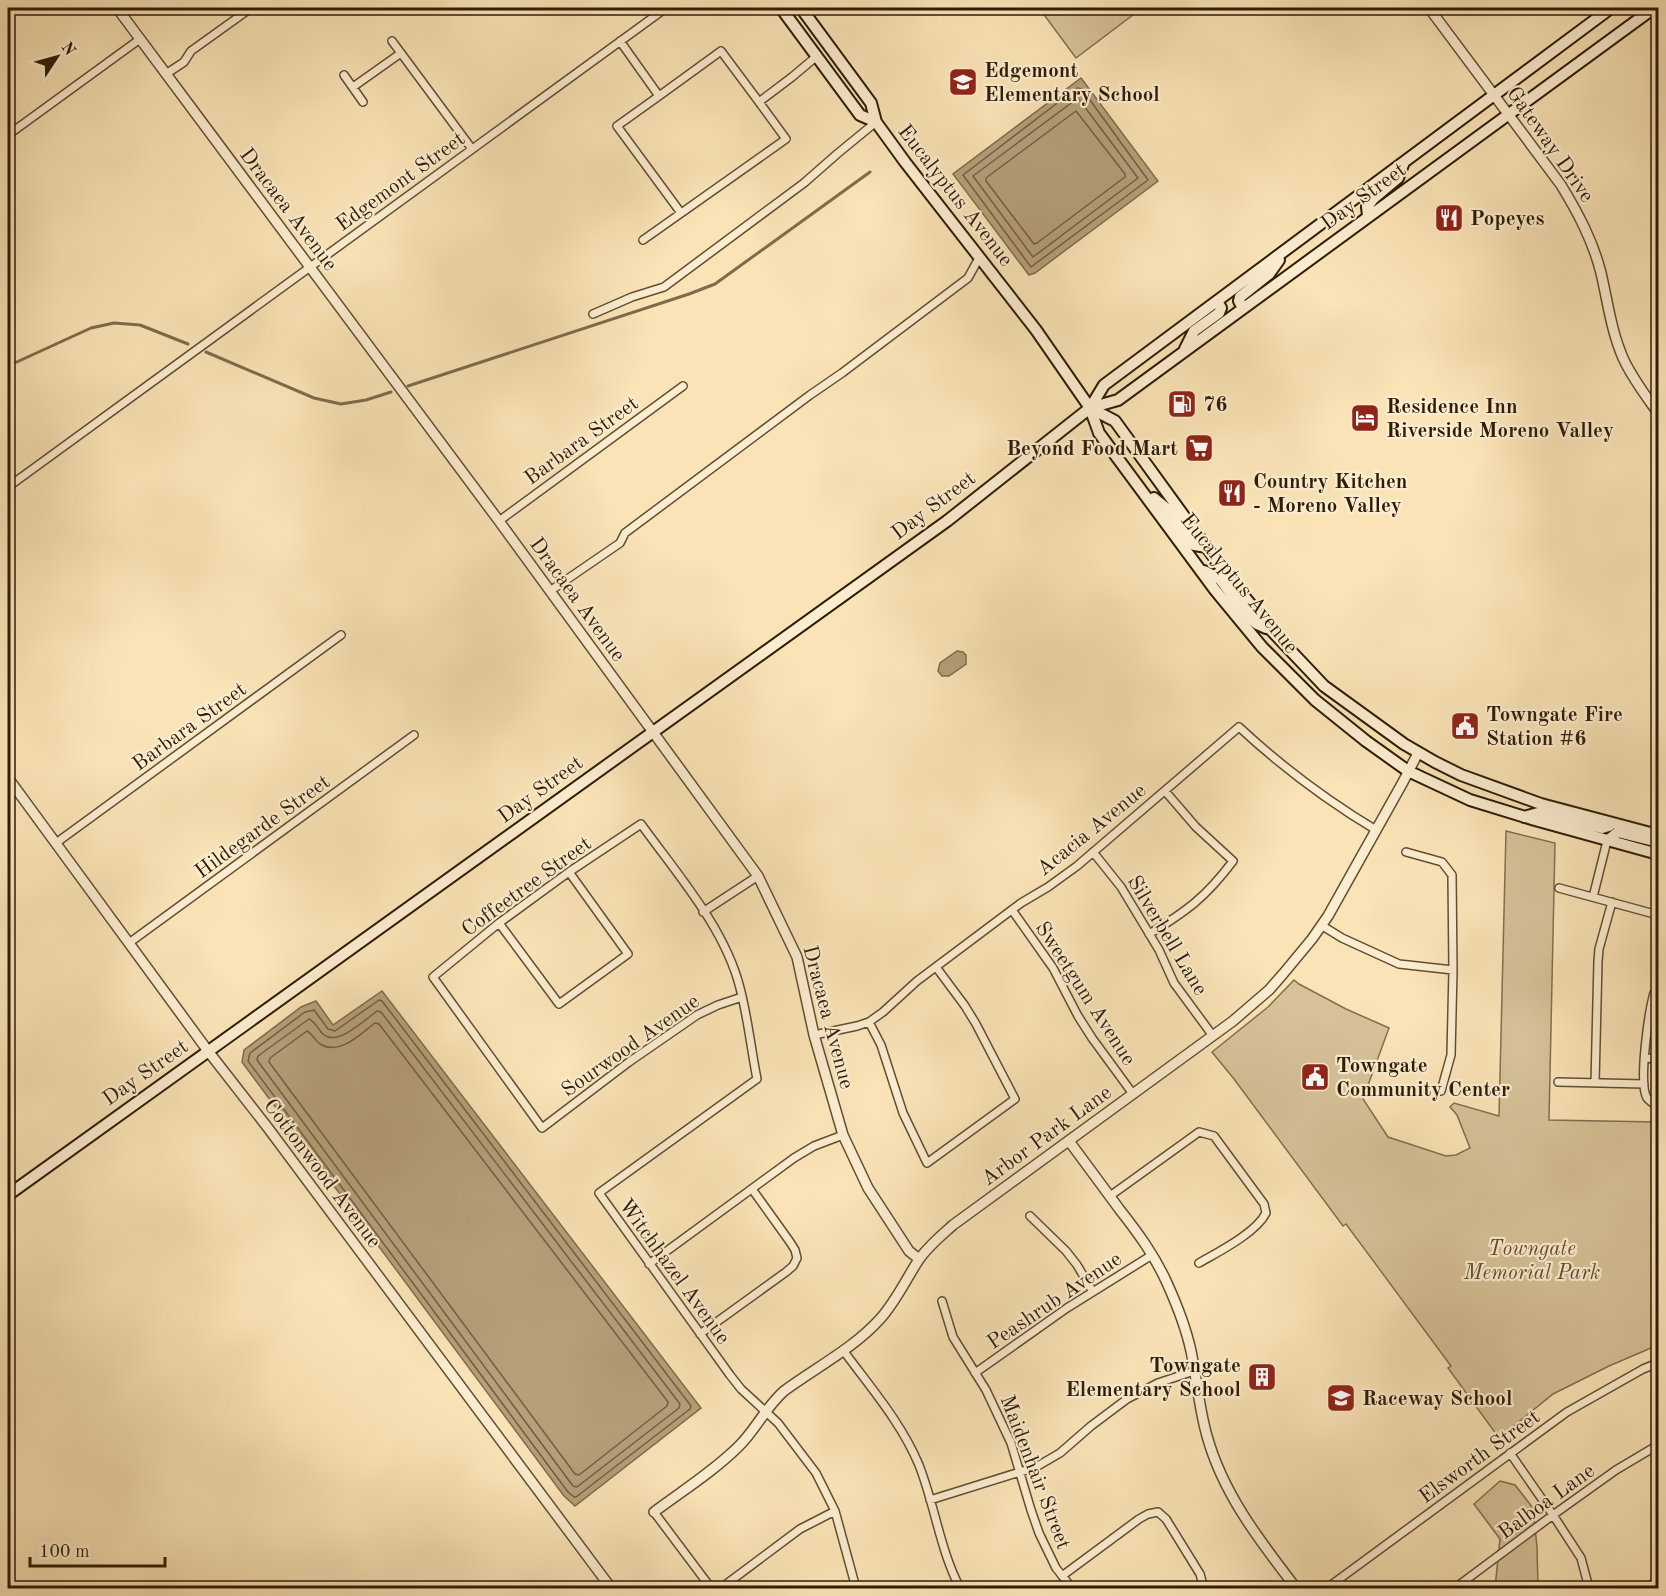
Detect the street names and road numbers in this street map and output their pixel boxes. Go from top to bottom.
street label: Gateway Drive [1502,83,1597,206]
street label: Eucalyptus Avenue [893,121,1016,271]
street label: Edgemont Street [333,129,469,236]
street label: Dracaea Avenue [235,145,341,275]
street label: Day Street [1318,160,1410,235]
street label: Barbara Street [521,393,643,489]
street label: Day Street [888,468,980,544]
street label: Eucalyptus Avenue [1176,510,1301,658]
street label: Dracaea Avenue [525,534,629,666]
street label: Barbara Street [129,679,251,775]
street label: Day Street [495,753,587,828]
street label: Hildegarde Street [192,771,334,883]
street label: Acacia Avenue [1034,780,1150,880]
street label: Coffeetree Street [458,833,596,941]
street label: Silverbell Lane [1123,872,1211,999]
street label: Sweetgum Avenue [1031,918,1139,1069]
street label: Dracaea Avenue [798,943,857,1091]
street label: Sourwood Avenue [558,991,704,1102]
street label: Day Street [99,1036,192,1110]
street label: Arbor Park Lane [978,1082,1116,1190]
street label: Cottonwood Avenue [259,1095,385,1252]
street label: Witchhazel Avenue [614,1195,733,1348]
street label: Peashrub Avenue [984,1249,1126,1354]
street label: Maidenhair Street [996,1393,1074,1552]
street label: Elsworth Street [1415,1406,1544,1508]
street label: Balboa Lane [1495,1460,1599,1544]

